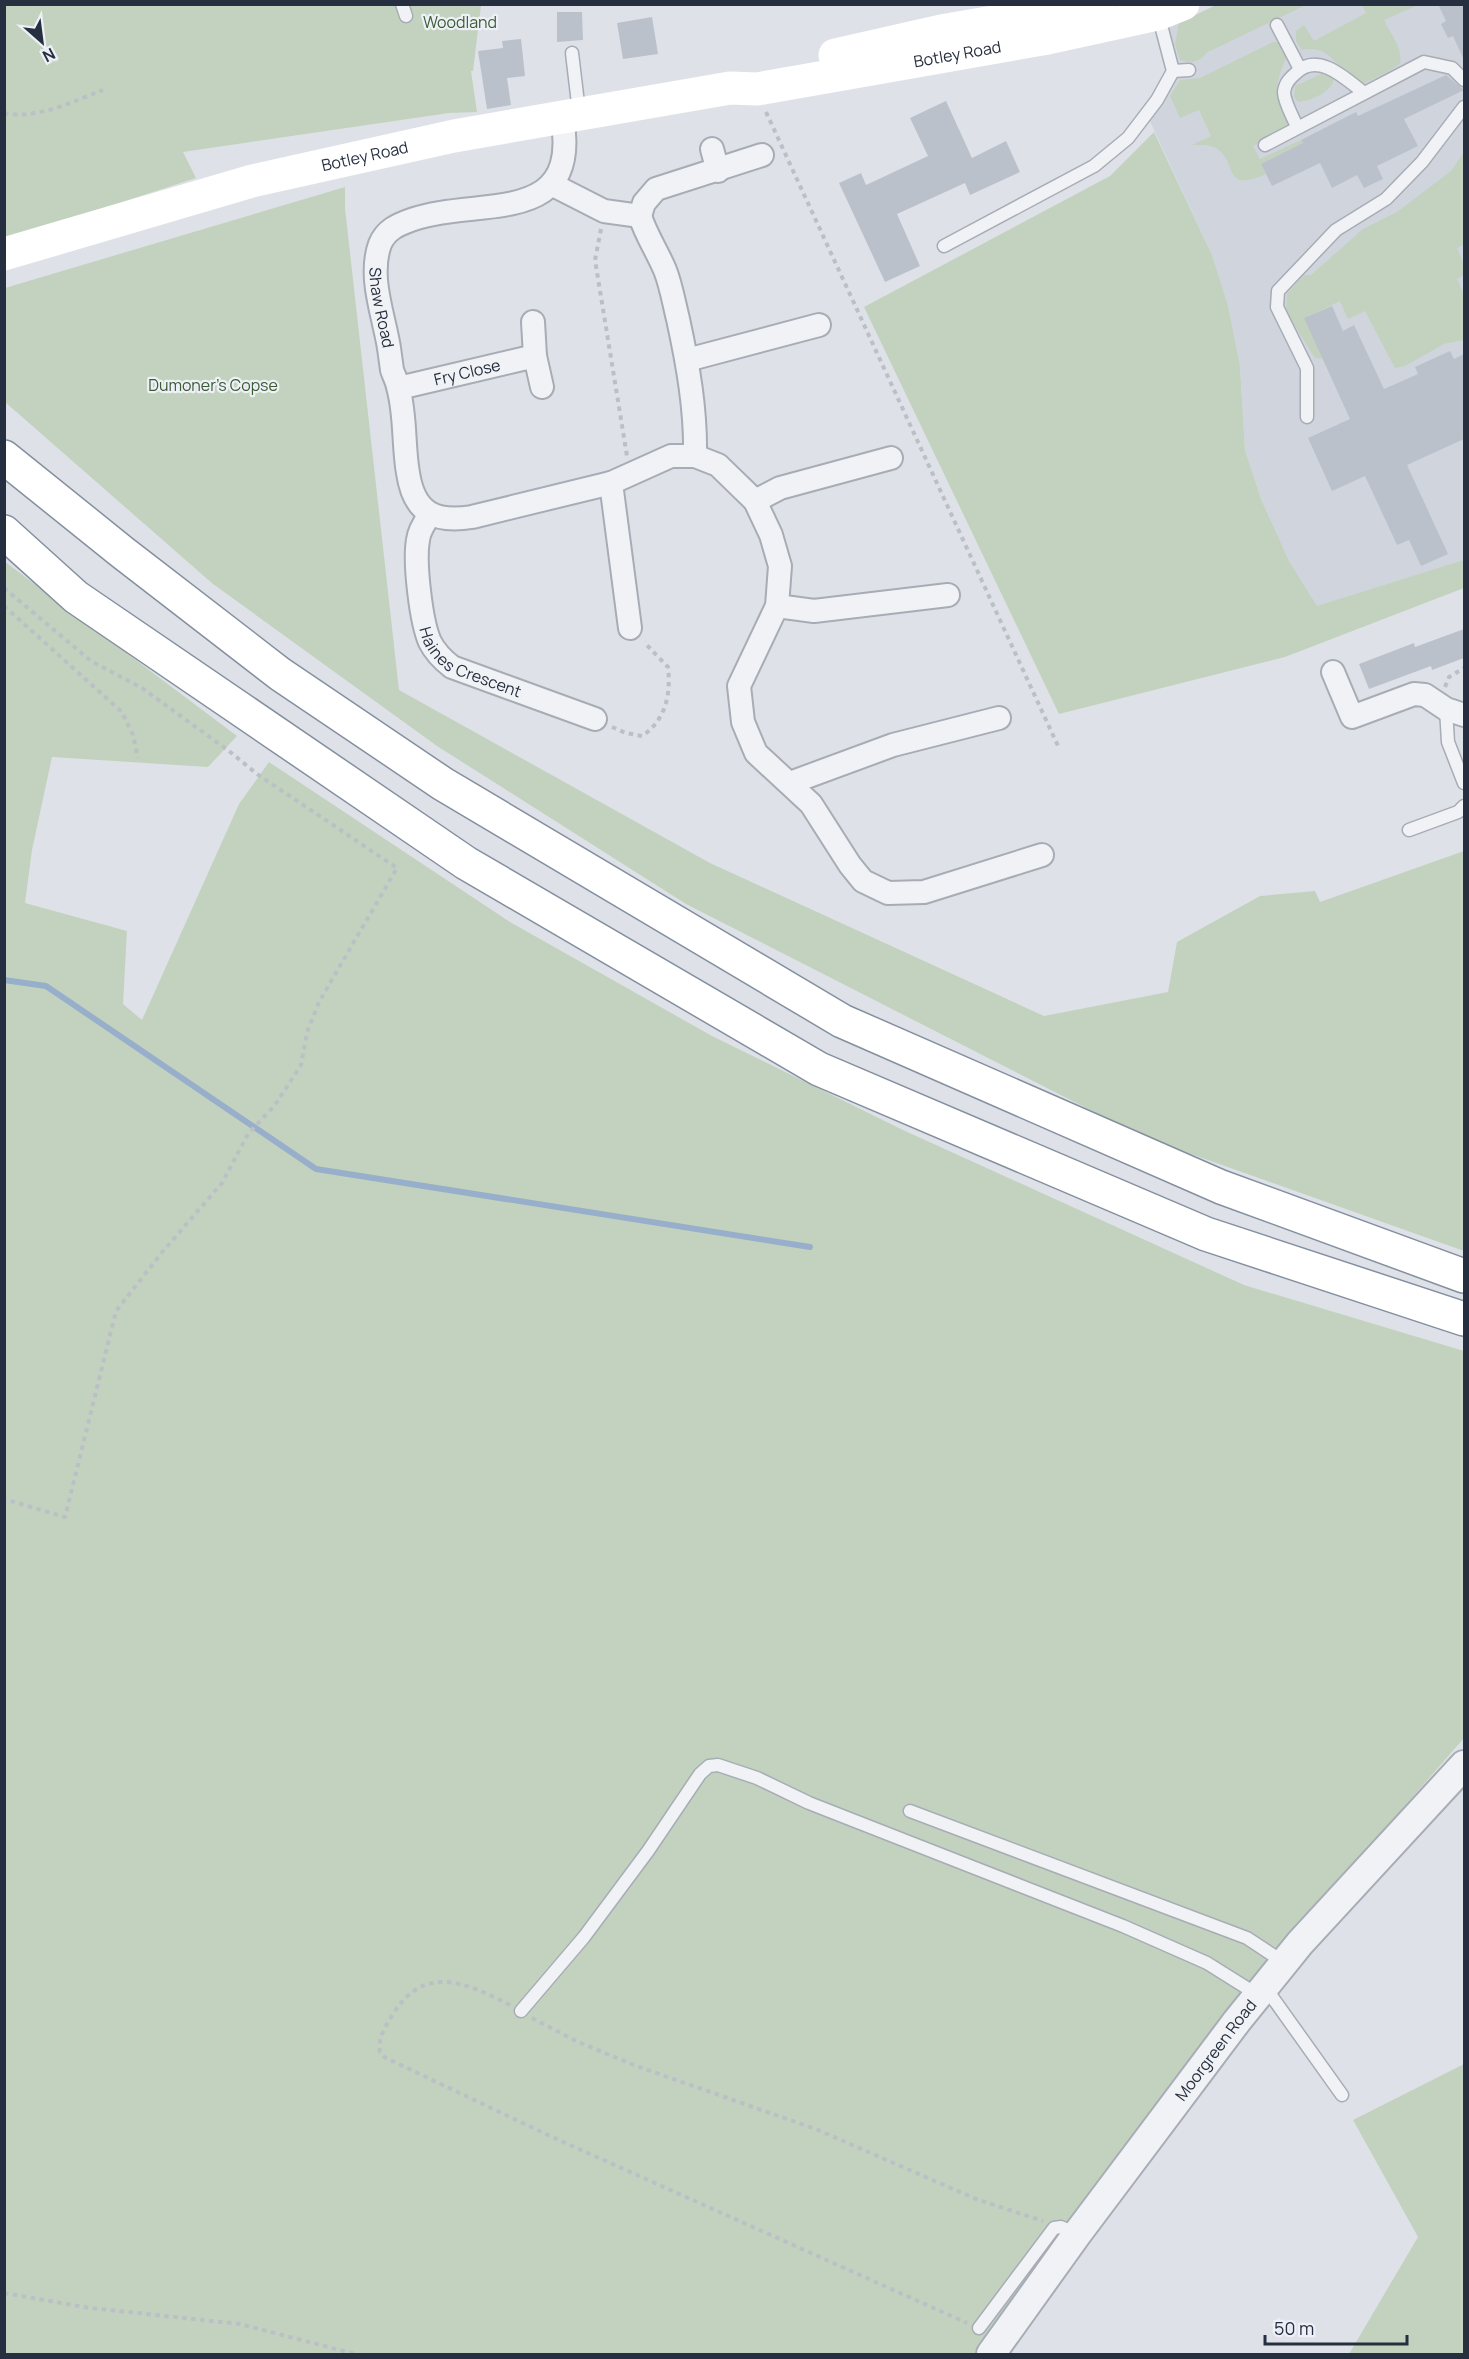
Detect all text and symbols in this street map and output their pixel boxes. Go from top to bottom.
park label: Woodland [423,11,497,33]
north arrow [12,12,72,72]
street label: Botley Road [912,35,1003,72]
text: N [39,43,59,68]
street label: Botley Road [319,136,410,176]
street label: Shaw Road [365,267,400,350]
street label: Fry Close [432,354,503,390]
park label: Dumoner's Copse [148,374,278,396]
street label: Haines Crescent [415,624,525,702]
street label: Moorgreen Road [1170,1995,1261,2105]
scale bar [1265,2308,1408,2346]
text: 50 m [1274,2316,1314,2340]

